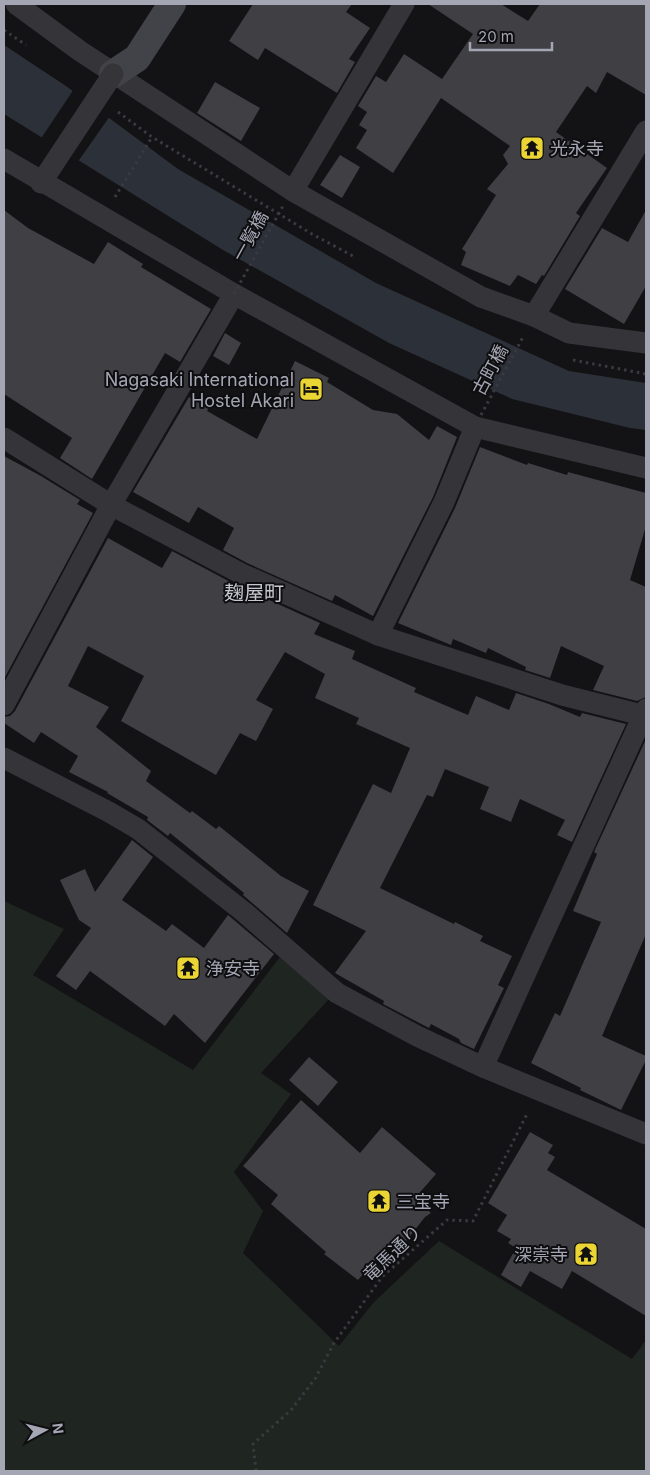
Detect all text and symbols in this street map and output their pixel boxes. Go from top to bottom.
scale bar [470,20,552,52]
text: 20 m [478,27,514,46]
temple icon: 光永寺 [519,135,545,161]
place label: 光永寺 [550,138,604,159]
street label: 一覧橋 [228,207,272,265]
street label: 古町橋 [468,341,512,399]
place label: Nagasaki International Hostel Akari [105,369,294,411]
hotel icon: Nagasaki International Hostel Akari [298,376,324,402]
district label: 麹屋町 [224,581,284,605]
temple icon: 浄安寺 [175,955,201,981]
place label: 浄安寺 [206,958,260,979]
temple icon: 三宝寺 [366,1188,392,1214]
place label: 三宝寺 [396,1191,450,1212]
street label: 竜馬通り [359,1220,425,1286]
temple icon: 深崇寺 [573,1241,599,1267]
place label: 深崇寺 [514,1244,568,1265]
north arrow [20,1405,70,1455]
text: N [49,1422,67,1435]

